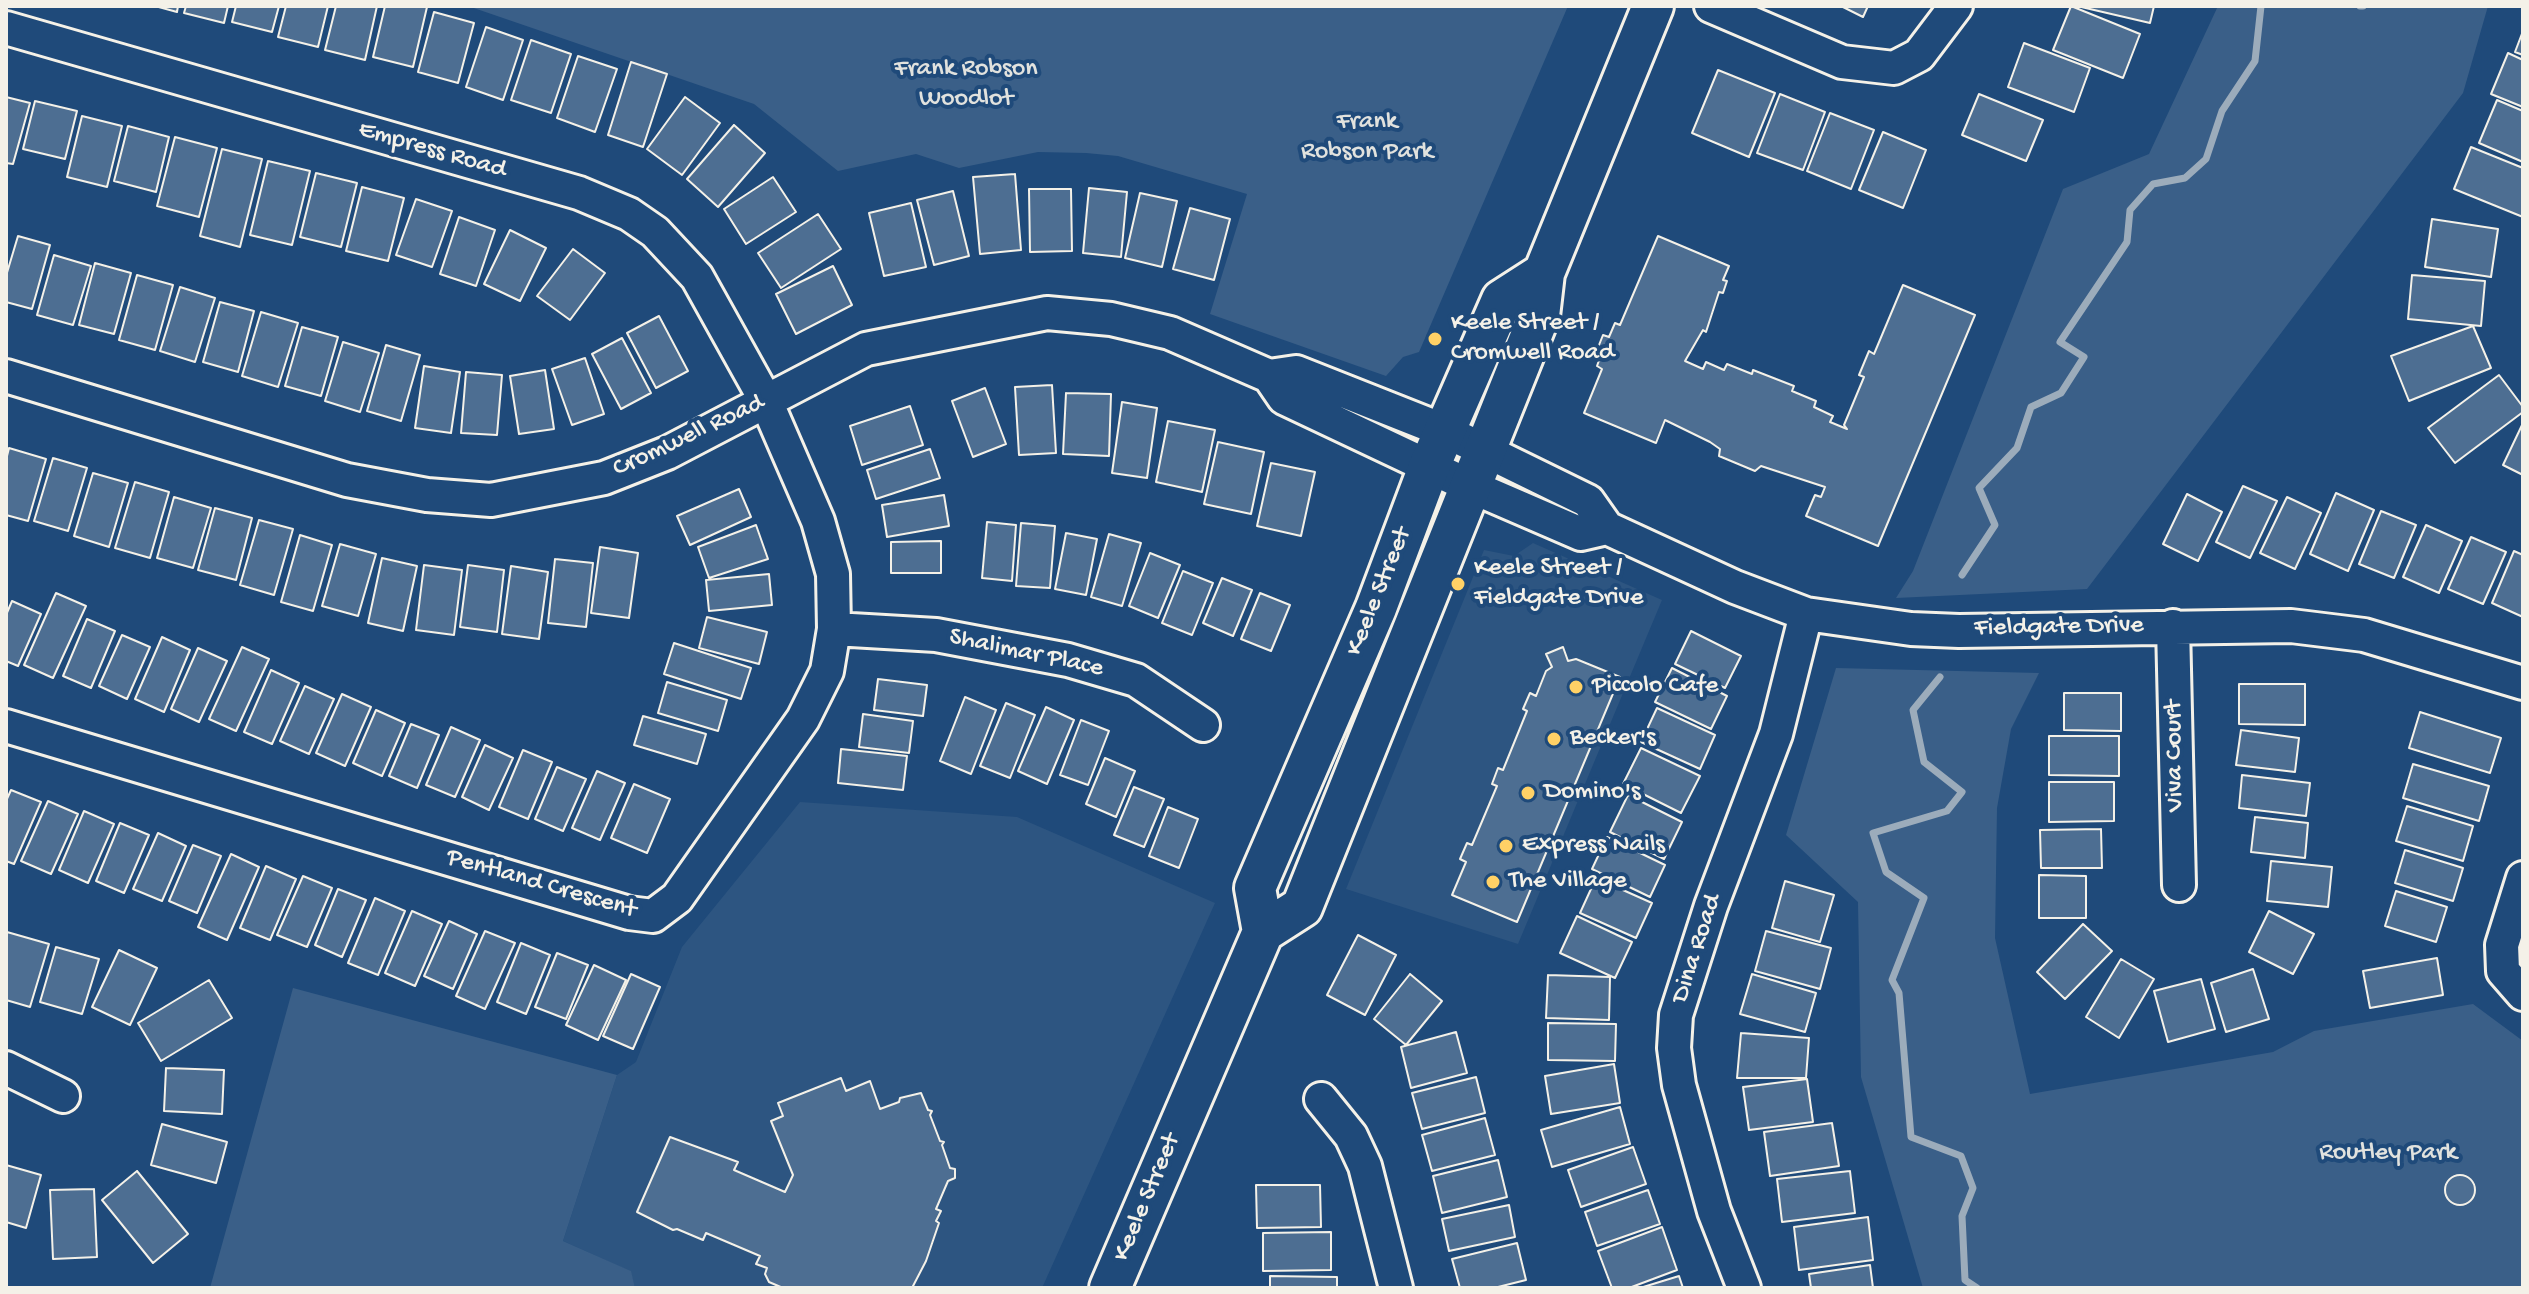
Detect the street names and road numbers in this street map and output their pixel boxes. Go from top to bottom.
street label: Empress Road [355,115,509,187]
street label: Cromwell Road [608,388,770,486]
street label: Keele Street [1340,523,1420,661]
street label: Fieldgate Drive [1974,611,2144,645]
street label: Shalimar Place [946,622,1106,686]
street label: Viva Court [2159,700,2193,812]
street label: Pentland Crescent [442,843,640,927]
street label: Dina Road [1666,891,1730,1007]
street label: Keele Street [1107,1129,1189,1267]

